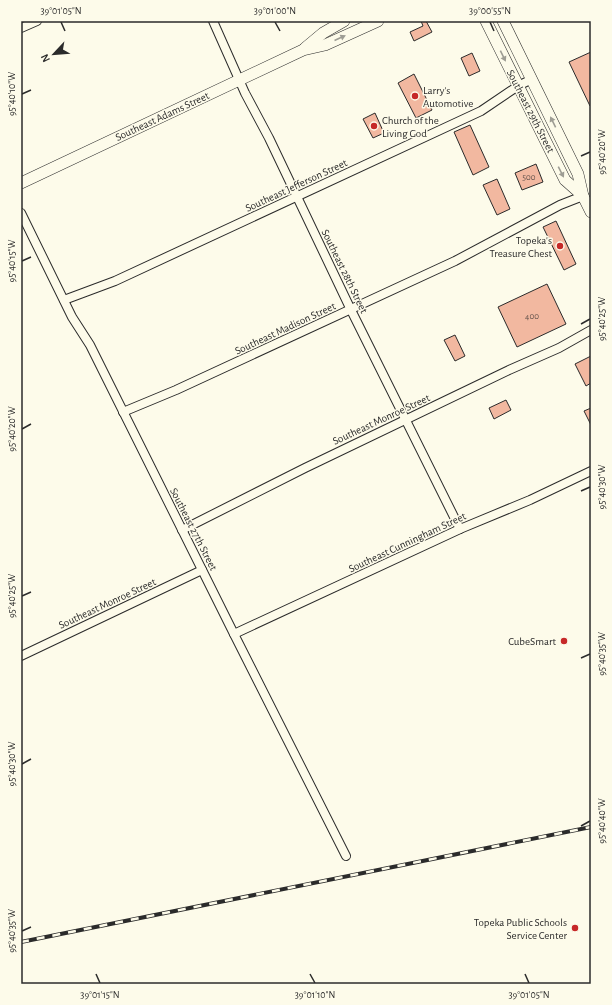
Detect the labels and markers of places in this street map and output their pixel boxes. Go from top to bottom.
place label: Larry's Automotive [423,85,473,109]
marker: Larry's Automotive [410,91,420,101]
place label: Church of the Living God [382,115,439,139]
marker: Church of the Living God [369,121,379,131]
place label: Topeka's Treasure Chest [490,235,552,259]
marker: Topeka's Treasure Chest [555,241,565,251]
place label: CubeSmart [508,636,556,647]
marker: CubeSmart [559,636,569,646]
place label: Topeka Public Schools Service Center [474,917,567,941]
marker: Topeka Public Schools Service Center [570,923,580,933]

